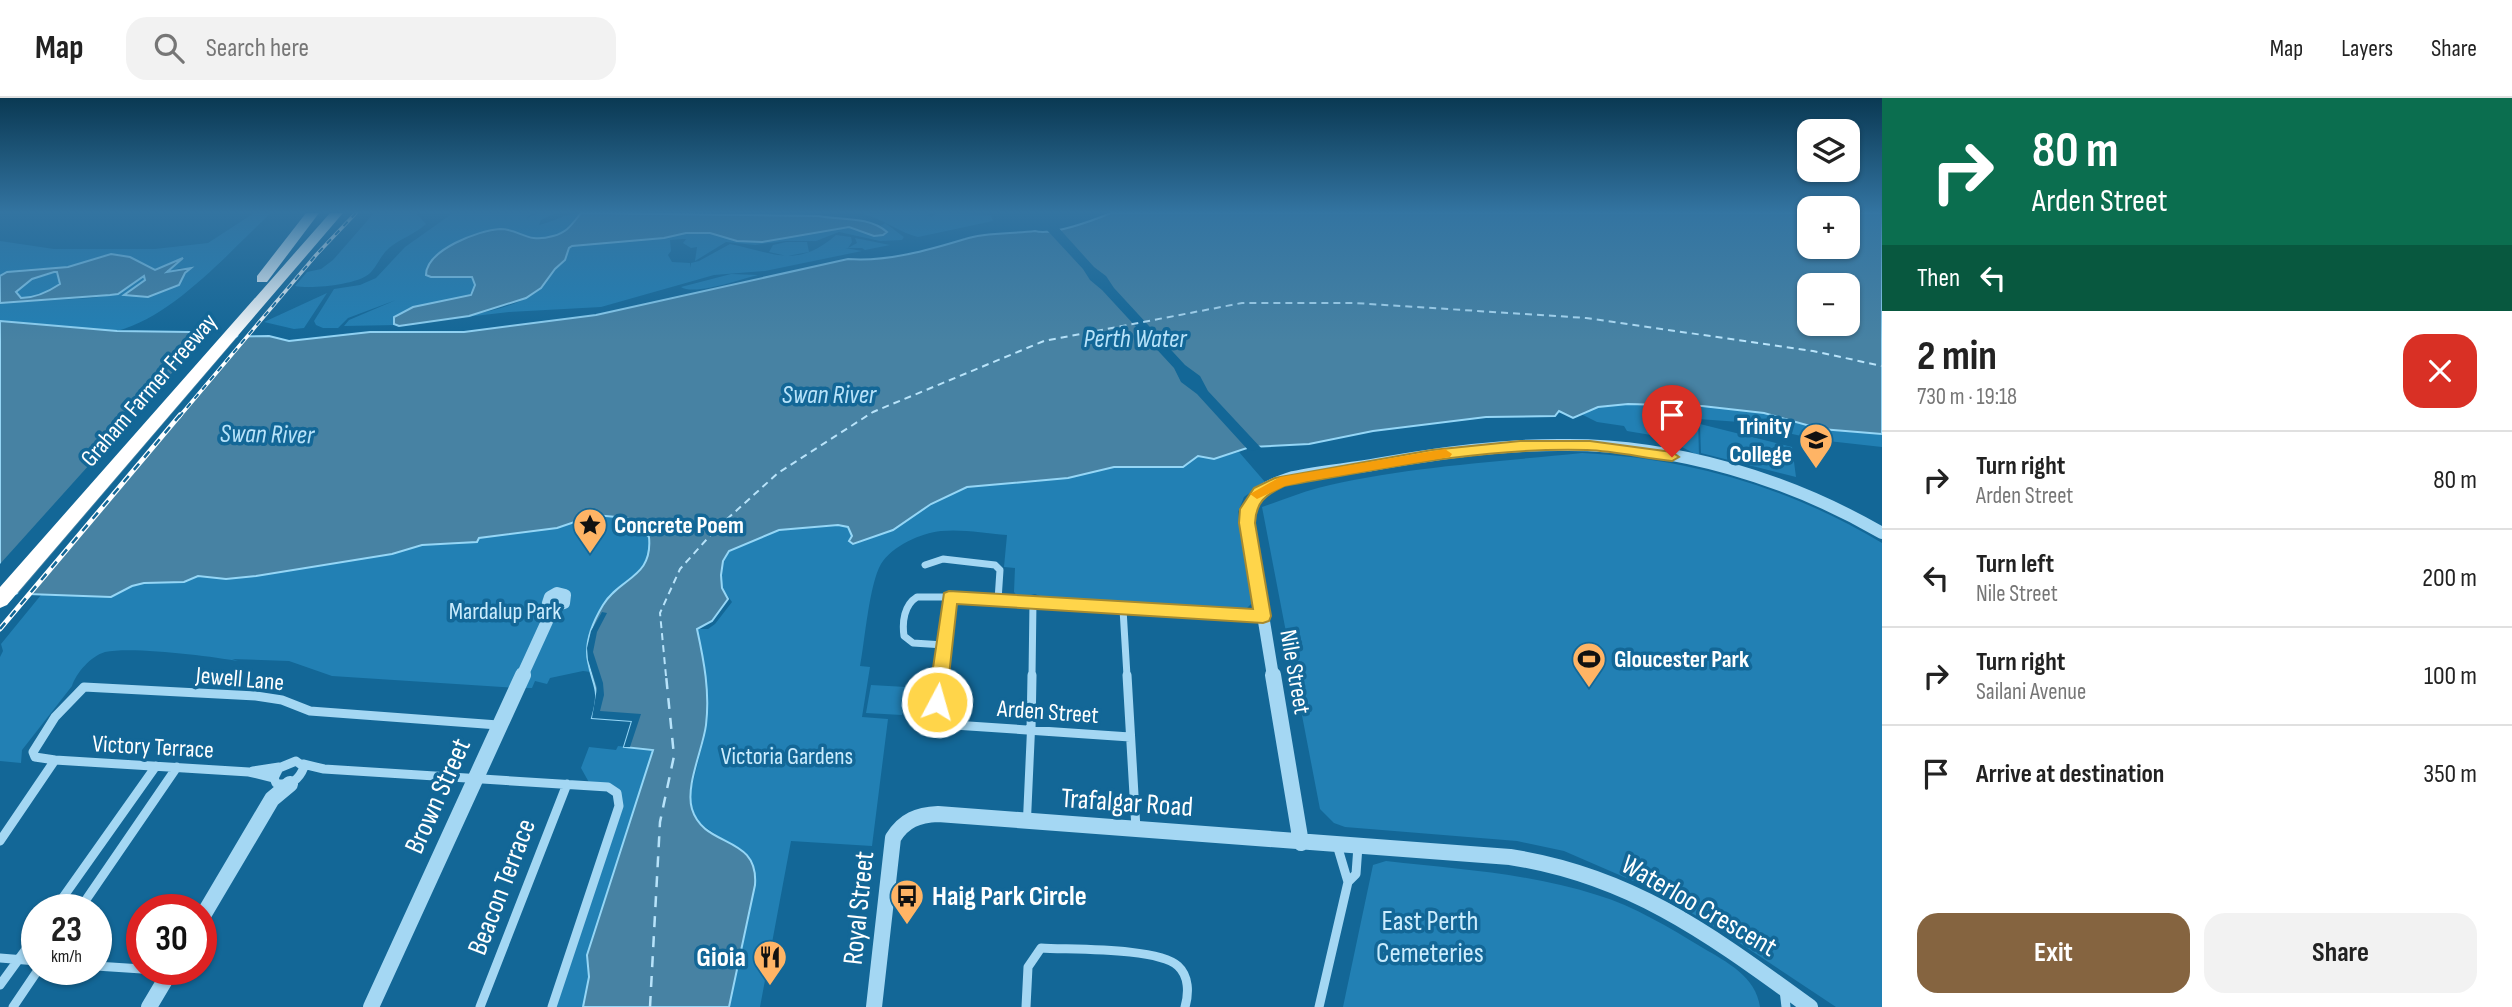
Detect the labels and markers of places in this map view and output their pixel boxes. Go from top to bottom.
pin [1642,385,1702,457]
place label: Trinity College [1729,412,1792,469]
school or university icon: Trinity College [1797,421,1835,470]
place icon: Concrete Poem [571,506,609,555]
place label: Concrete Poem [614,511,744,540]
sports icon: Gloucester Park [1570,640,1608,689]
place label: Gloucester Park [1614,645,1749,674]
bus stop icon: Haig Park Circle [888,877,926,926]
place label: Haig Park Circle [932,880,1087,913]
restaurant icon: Gioia [751,938,789,987]
place label: Gioia [696,941,746,974]

